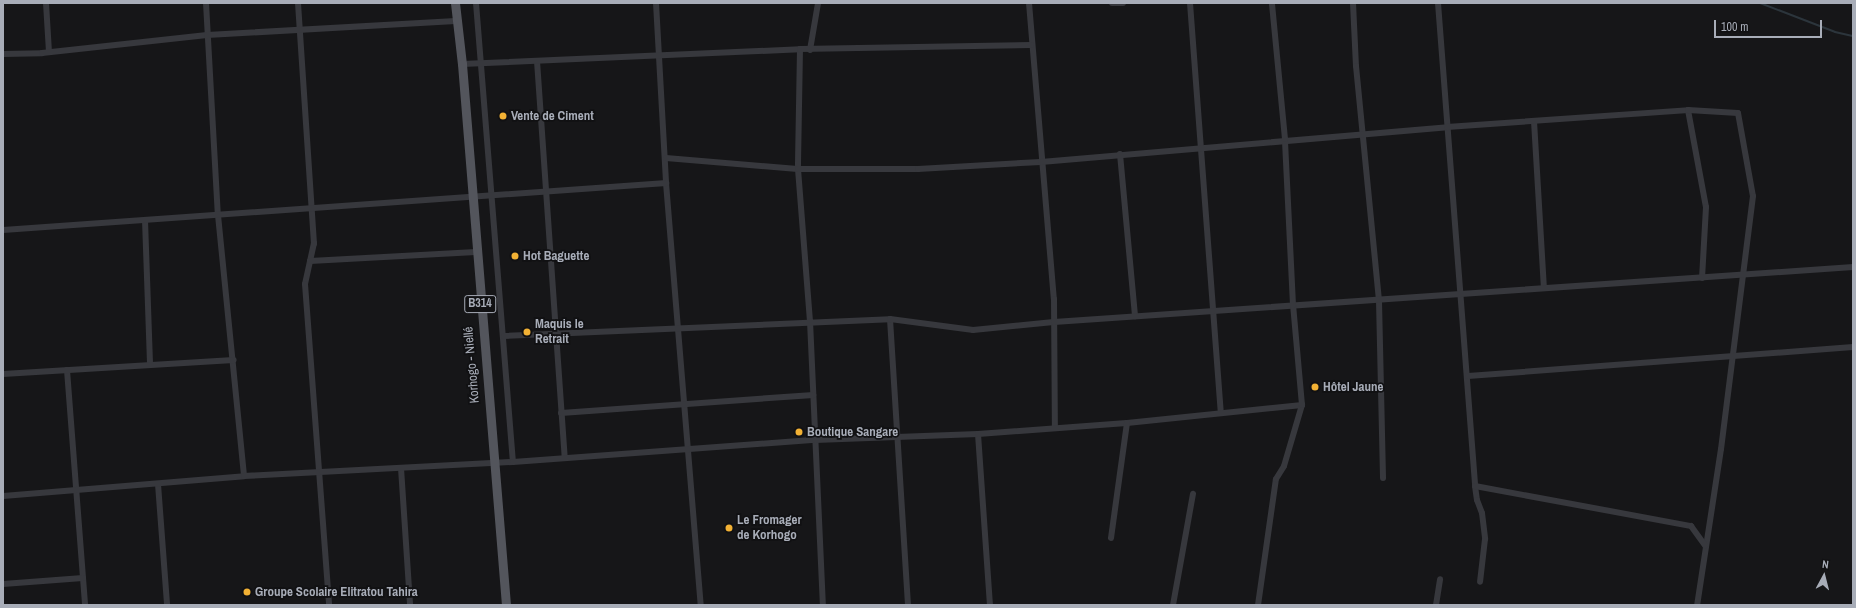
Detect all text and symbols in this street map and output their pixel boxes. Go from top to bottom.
scale bar [1716,12,1824,38]
text: 100 m [1721,19,1748,35]
place label: Vente de Ciment [511,108,594,124]
marker: Vente de Ciment [498,111,508,121]
place label: Hot Baguette [523,248,589,264]
marker: Hot Baguette [510,251,520,261]
road number: B314 [464,294,496,314]
place label: Maquis le Retrait [535,317,584,348]
street label: Korhogo - Niellé [461,326,483,404]
marker: Maquis le Retrait [522,327,532,337]
place label: Hôtel Jaune [1323,379,1383,395]
marker: Hôtel Jaune [1310,382,1320,392]
place label: Boutique Sangare [807,424,898,440]
marker: Boutique Sangare [794,427,804,437]
place label: Le Fromager de Korhogo [737,513,802,544]
marker: Le Fromager de Korhogo [724,523,734,533]
north arrow [1804,556,1844,596]
text: N [1821,557,1830,571]
place label: Groupe Scolaire Elitratou Tahira [255,584,418,600]
marker: Groupe Scolaire Elitratou Tahira [242,587,252,597]

